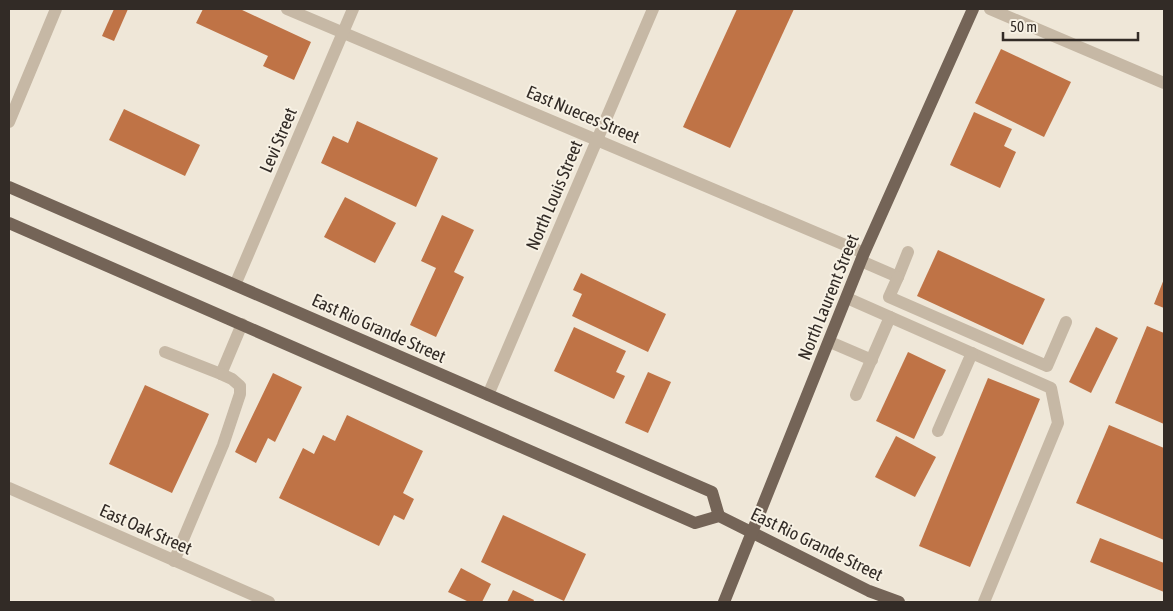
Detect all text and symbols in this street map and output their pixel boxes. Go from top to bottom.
scale bar [1003,10,1138,42]
text: 50 m [1010,18,1037,35]
street label: East Nueces Street [523,81,643,147]
street label: Levi Street [255,104,301,176]
street label: North Louis Street [521,137,587,253]
street label: North Laurent Street [793,231,863,363]
street label: East Rio Grande Street [309,289,449,367]
street label: East Oak Street [97,499,195,559]
street label: East Rio Grande Street [748,503,886,585]

